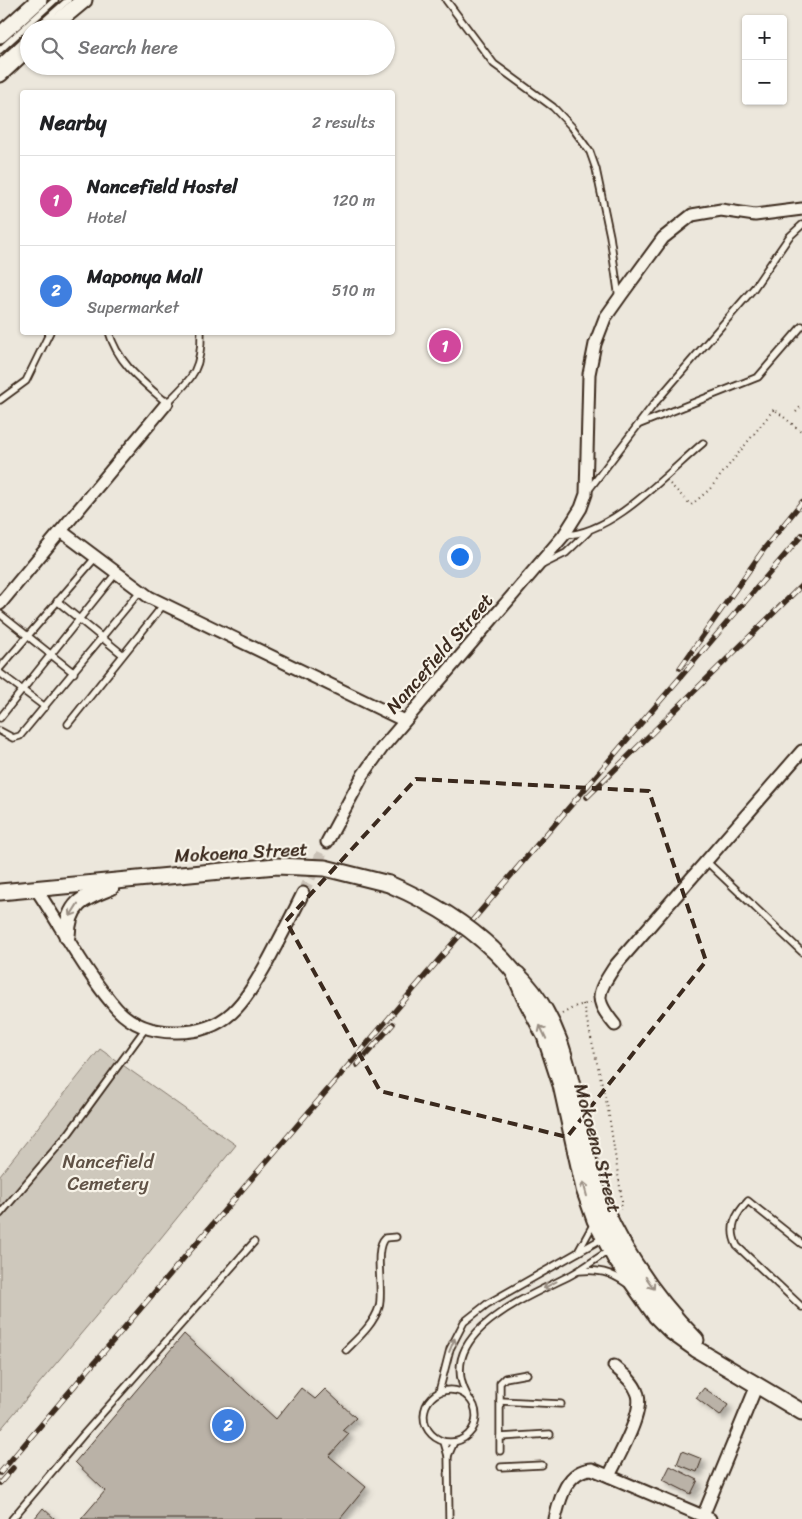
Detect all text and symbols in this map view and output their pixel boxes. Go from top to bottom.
map controls [742,15,787,105]
button: + [742,15,787,60]
search box [20,20,395,75]
text: Search here [78,31,178,64]
icon: search [38,34,66,62]
button: − [742,60,787,105]
text: Nearby [40,104,106,142]
text: 2 results [312,108,375,137]
text: Nancefield Hostel [87,170,237,203]
text: 1 [53,186,59,215]
text: 120 m [332,186,375,215]
text: Hotel [87,203,126,232]
text: Maponya Mall [87,260,202,293]
text: 2 [51,276,61,305]
text: 510 m [332,276,375,305]
text: Supermarket [87,293,179,322]
pin: 1 [429,327,461,365]
your location [447,544,473,570]
street label: Nancefield Street [377,585,502,721]
street label: Mokoena Street [174,833,308,872]
one-way arrow [68,903,79,917]
one-way arrow [538,1025,547,1040]
street label: Mokoena Street [564,1079,631,1217]
park label: Nancefield Cemetery [63,1145,155,1200]
one-way arrow [580,1181,589,1197]
one-way arrow [645,1276,655,1290]
one-way arrow [544,1281,558,1291]
one-way arrow [447,1338,457,1353]
pin: 2 [212,1406,244,1444]

